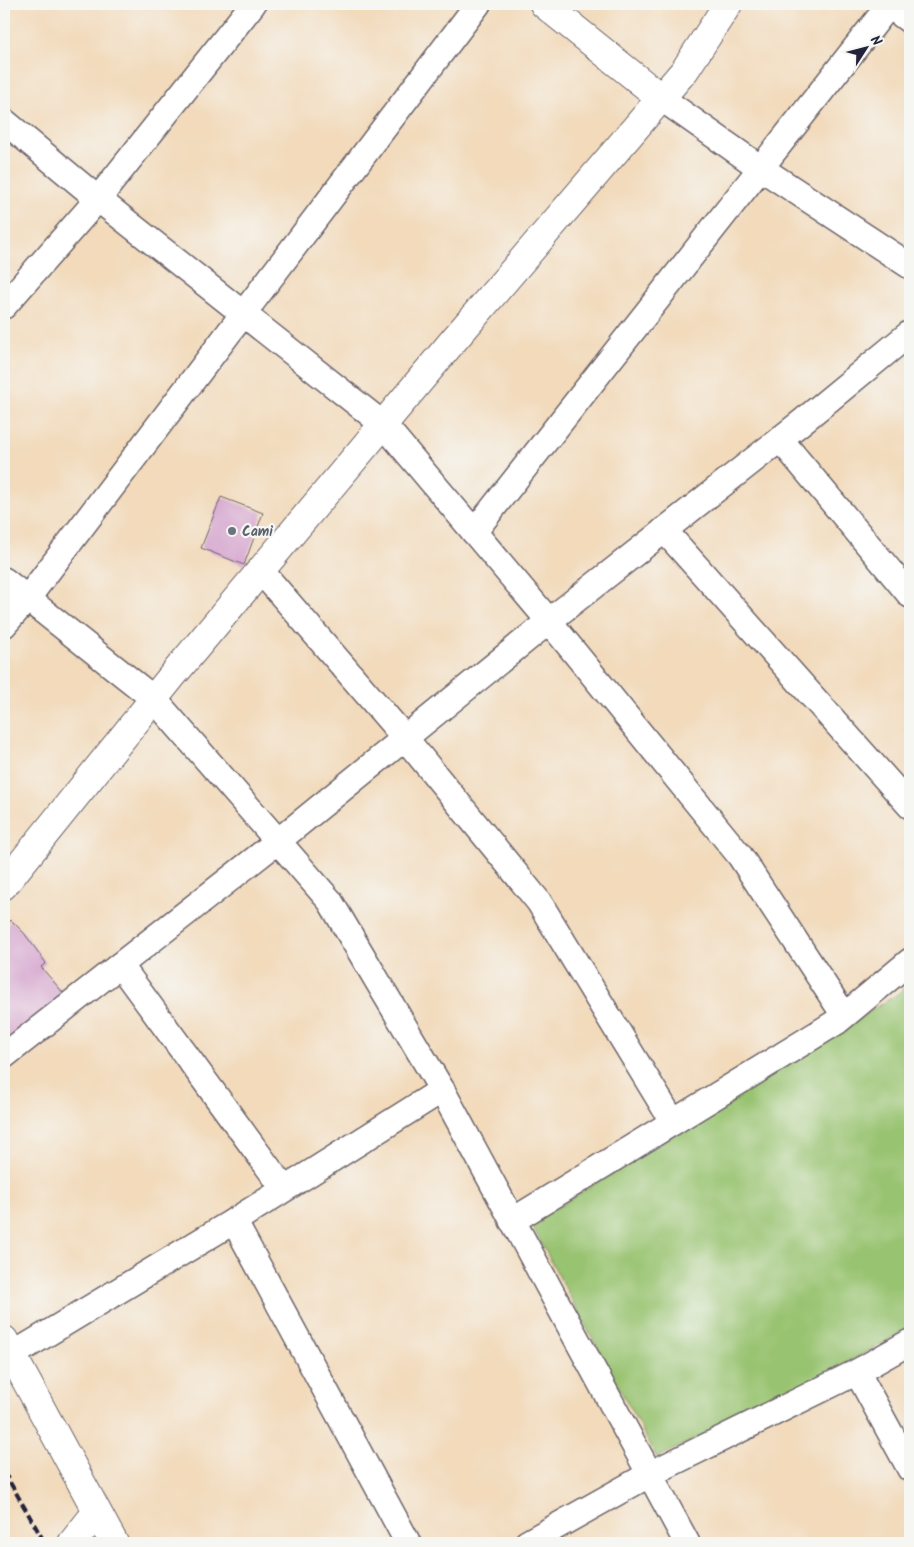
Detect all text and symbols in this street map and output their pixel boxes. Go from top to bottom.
north arrow [842,22,892,72]
text: N [864,31,887,51]
place label: Cami [242,521,273,543]
marker: Cami [226,525,238,537]

